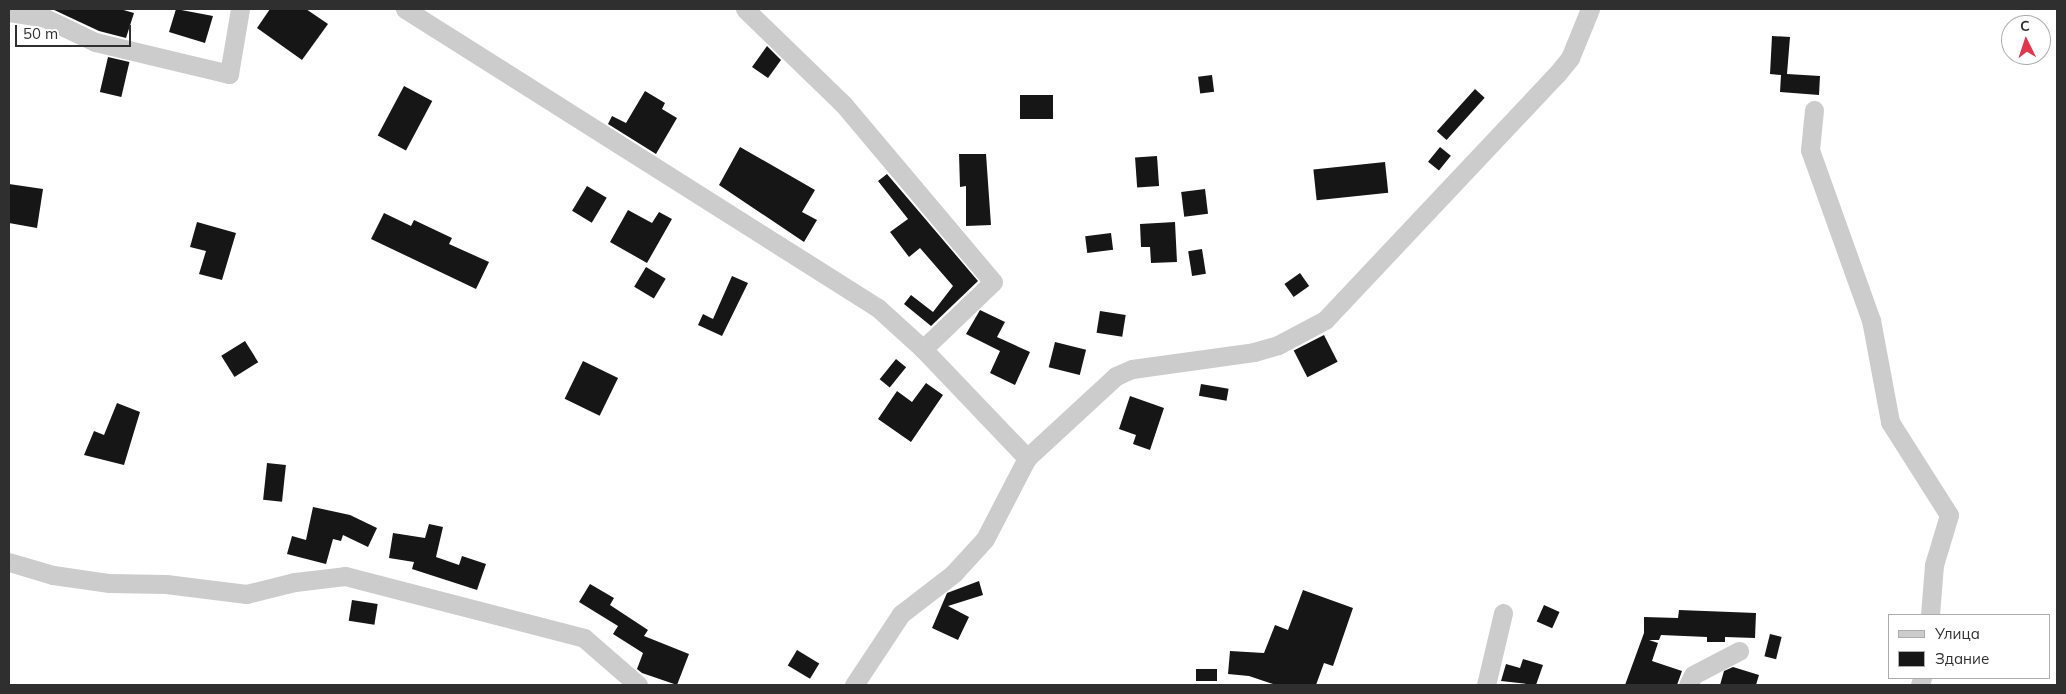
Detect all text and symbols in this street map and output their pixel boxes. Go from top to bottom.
scale bar [18,15,134,47]
north arrow [2001,15,2051,65]
text: С [2020,17,2030,35]
text: 50 m [23,24,58,43]
legend [1888,614,2051,679]
text: Улица [1935,624,1980,643]
text: Здание [1935,649,1989,668]

